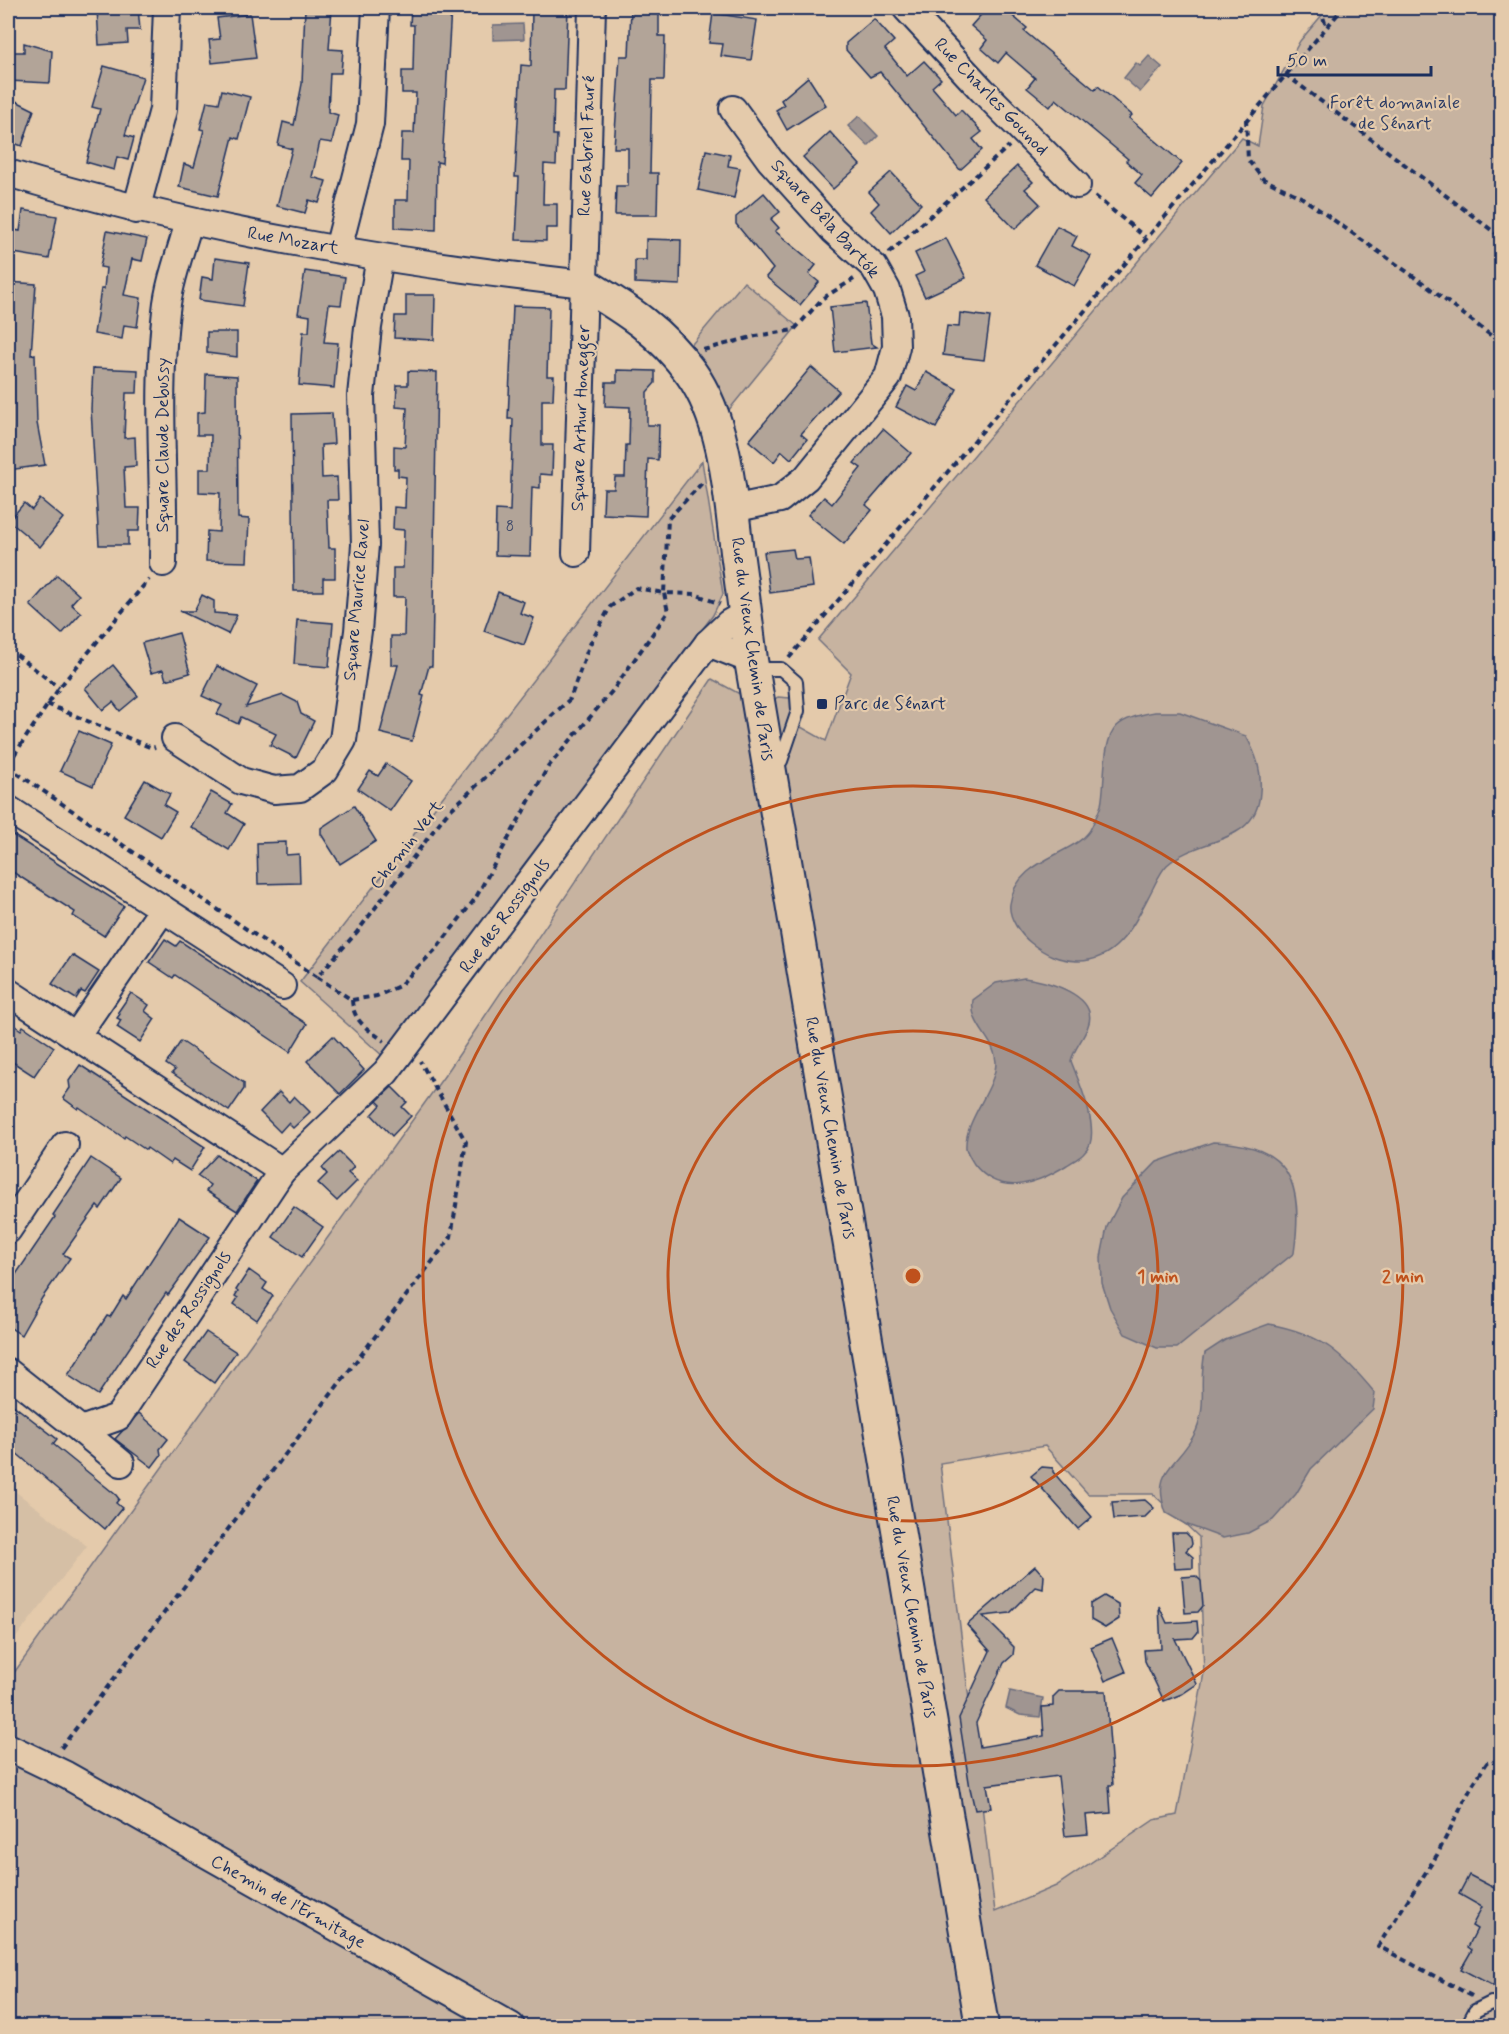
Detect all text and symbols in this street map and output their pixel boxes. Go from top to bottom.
street label: Rue Charles Gounod [929,33,1053,161]
scale bar [1278,39,1431,77]
text: 50 m [1287,49,1327,73]
street label: Rue Gabriel Fauré [573,75,601,217]
park label: Forêt domaniale de Sénart [1330,91,1460,136]
street label: Square Bêla Bartók [765,154,885,284]
street label: Rue Mozart [245,221,341,261]
street label: Square Arthur Honegger [566,324,598,512]
street label: Square Claude Debussy [151,358,175,533]
house number: 8 [506,517,514,537]
street label: Square Maurice Ravel [338,518,376,682]
street label: Rue du Vieux Chemin de Paris [724,536,780,762]
place label: Parc de Sénart [834,692,946,716]
marker: Parc de Sénart [815,697,829,711]
street label: Chemin Vert [365,795,450,895]
street label: Rue des Rossignols [454,854,557,979]
street label: Rue du Vieux Chemin de Paris [799,1015,861,1241]
street label: Rue des Rossignols [141,1246,238,1374]
text: 1 min [1137,1265,1179,1289]
text: 2 min [1382,1265,1424,1289]
centre of rings [903,1266,923,1286]
street label: Rue du Vieux Chemin de Paris [880,1494,942,1720]
street label: Chemin de l'Ermitage [206,1849,370,1955]

